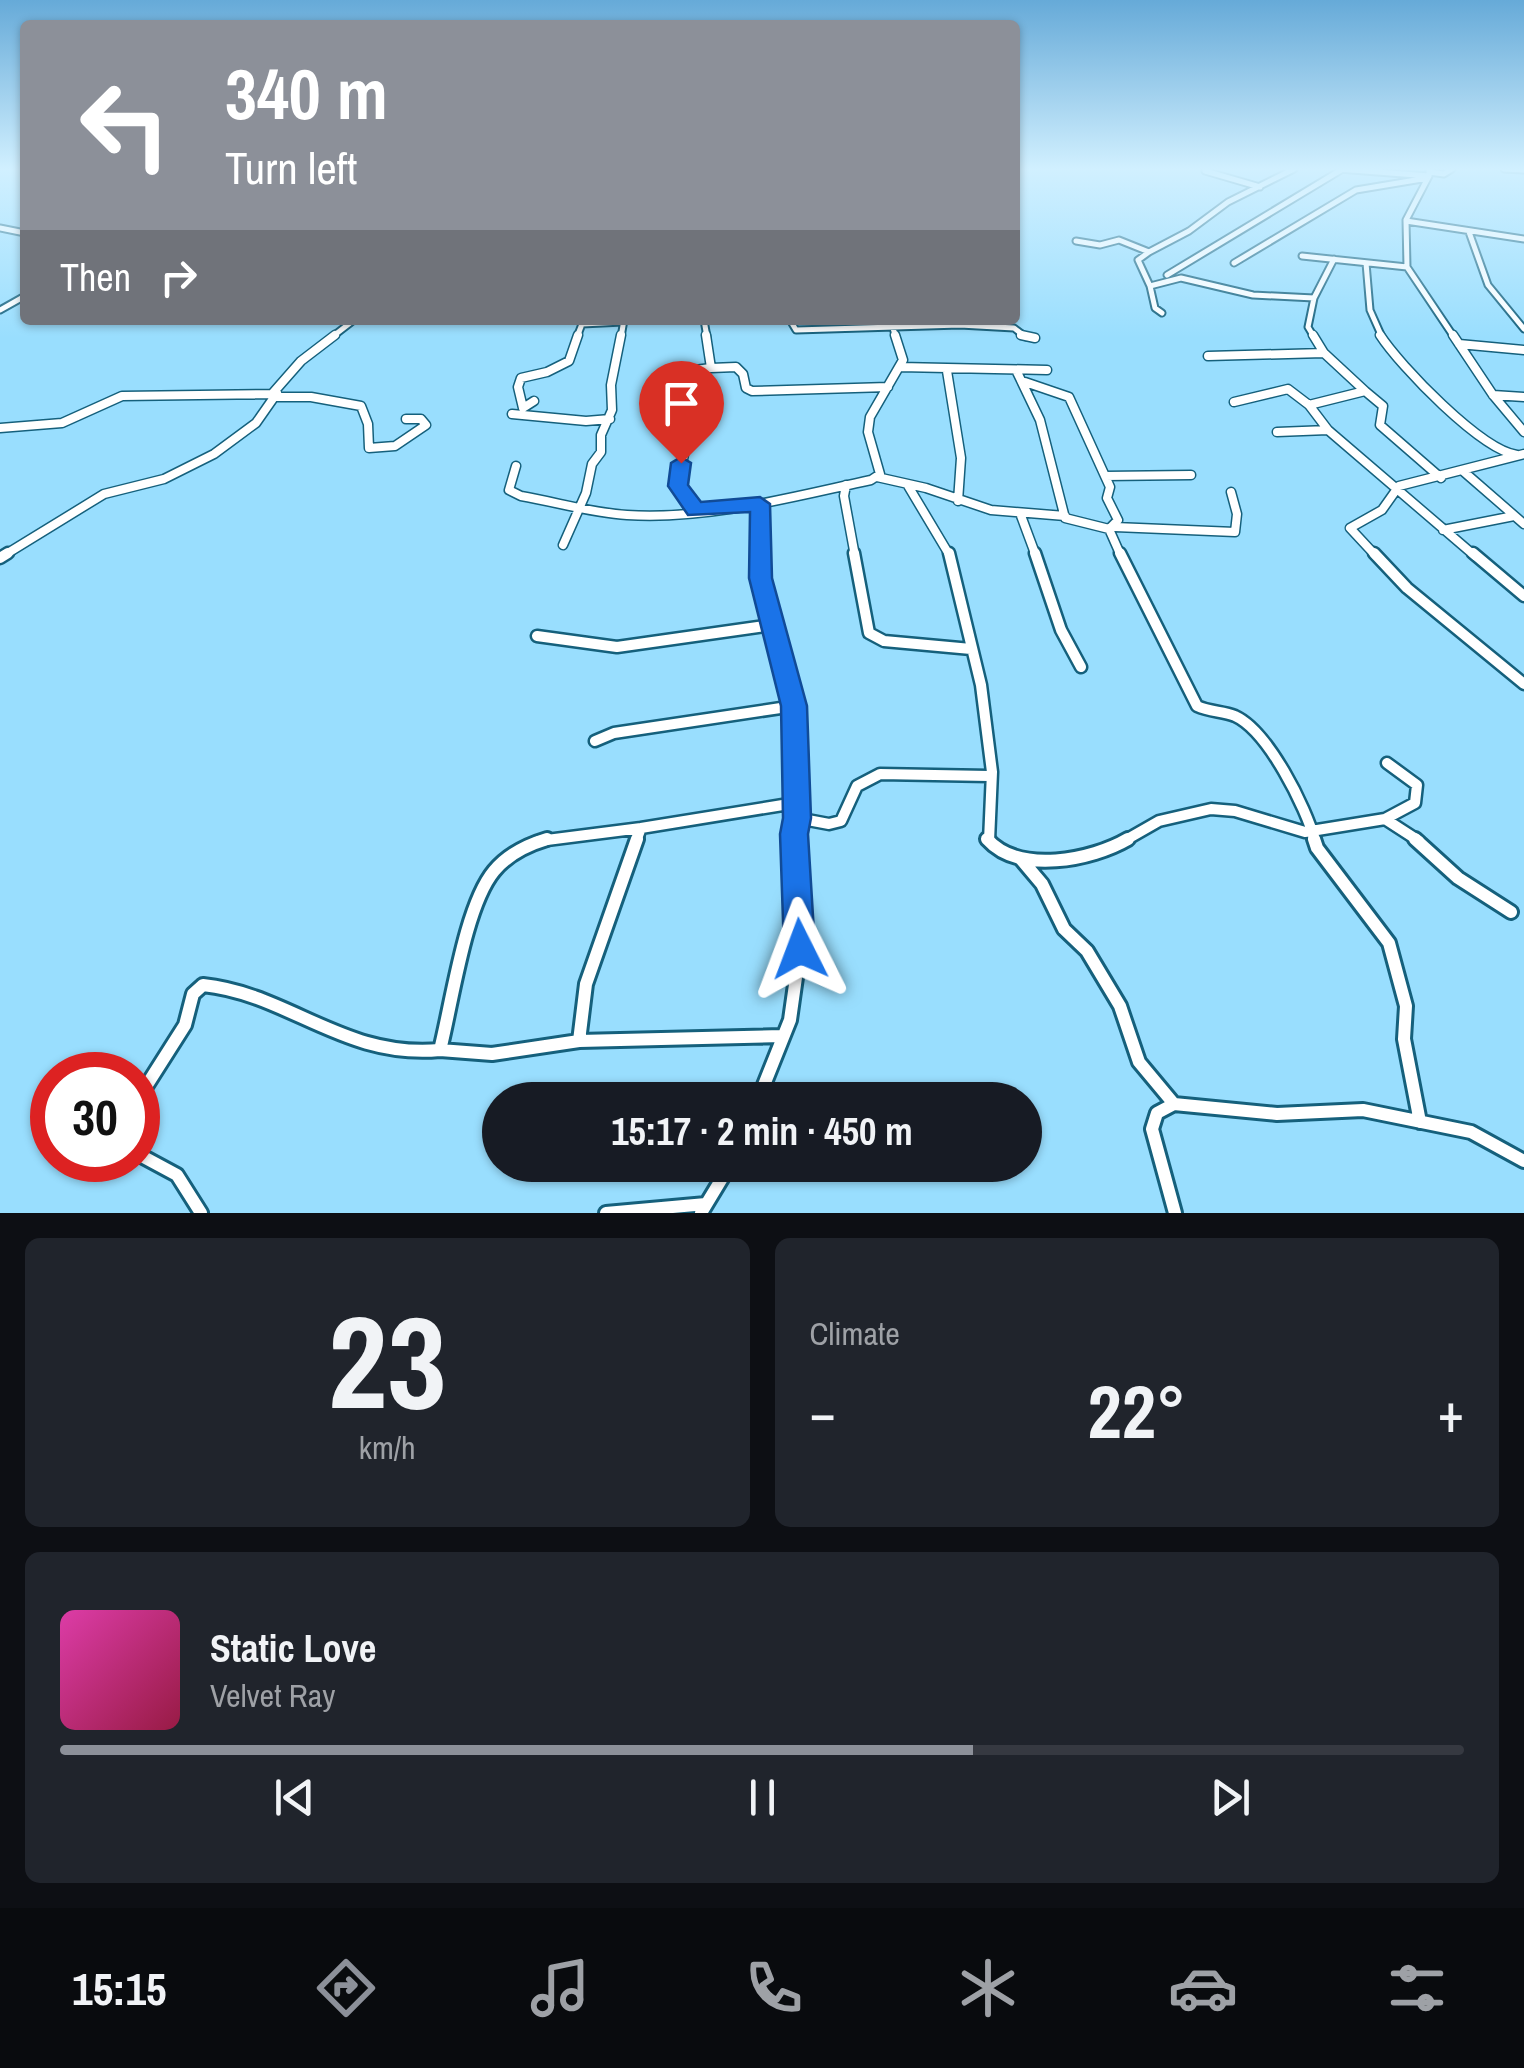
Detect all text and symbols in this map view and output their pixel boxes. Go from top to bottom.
text: 340 m [225,47,388,141]
icon: left [60,60,190,190]
text: Turn left [225,137,357,198]
icon: right [151,250,206,305]
text: Then [60,252,131,303]
pin [639,361,724,464]
icon: arrive [654,376,709,431]
position arrow [748,897,852,1001]
speed limit sign: 30 [30,1052,160,1182]
text: 15:17 · 2 min · 450 m [611,1106,913,1157]
text: 23 [328,1273,447,1449]
text: Climate [810,1312,900,1355]
text: 22° [1088,1360,1186,1461]
text: − [810,1375,836,1449]
text: + [1438,1375,1464,1449]
text: km/h [359,1426,416,1469]
text: Static Love [210,1623,376,1674]
text: Velvet Ray [210,1674,335,1717]
icon: previous [267,1770,322,1825]
icon: pause [735,1770,790,1825]
icon: next [1203,1770,1258,1825]
icon: directions [311,1953,381,2023]
icon: music [525,1953,595,2023]
icon: phone [739,1953,809,2023]
icon: climate [953,1953,1023,2023]
icon: car [1168,1953,1238,2023]
icon: filters [1382,1953,1452,2023]
text: 15:15 [72,1958,166,2019]

